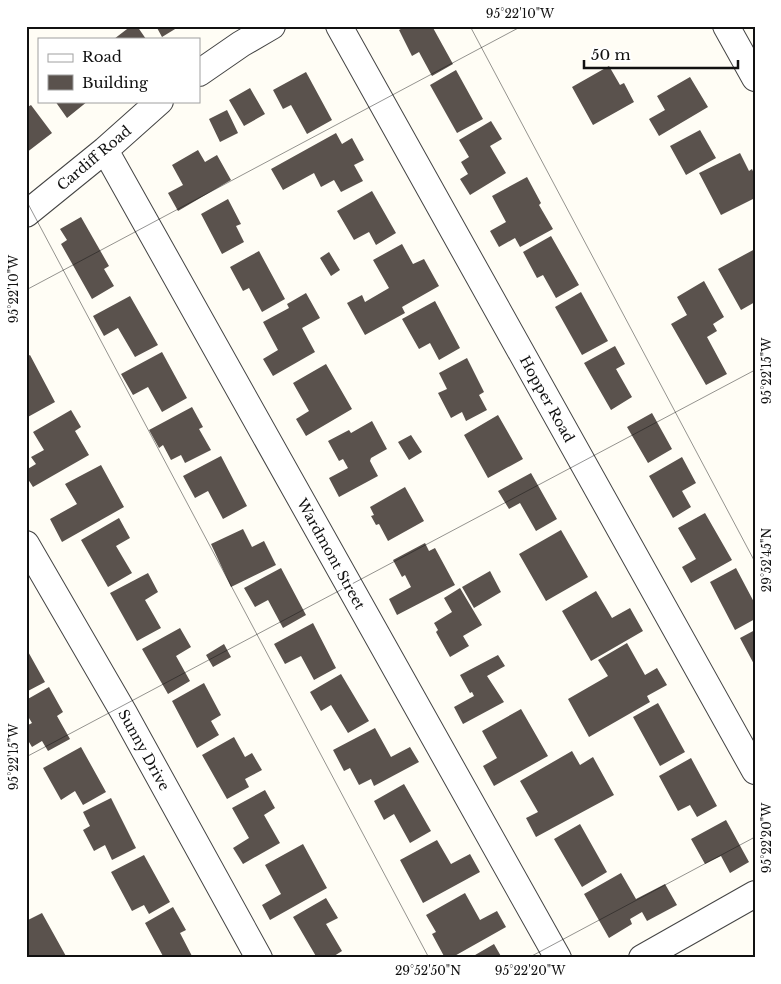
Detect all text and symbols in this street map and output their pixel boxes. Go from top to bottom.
text: 95°22'10"W [486,6,555,21]
legend [38,38,200,102]
scale bar [584,38,737,70]
text: 50 m [591,45,631,64]
text: Road [82,47,122,66]
text: Building [82,73,149,92]
street label: Cardiff Road [53,121,135,194]
text: 95°22'10"W [6,254,21,323]
text: 95°22'15"W [759,337,774,404]
street label: Hopper Road [516,352,578,446]
street label: Wardmont Street [293,494,369,613]
text: 29°52'45"N [759,528,774,592]
street label: Sunny Drive [114,706,174,794]
text: 95°22'15"W [6,723,21,790]
text: 95°22'20"W [759,802,774,873]
text: 29°52'50"N [395,963,461,978]
text: 95°22'20"W [495,963,566,978]

